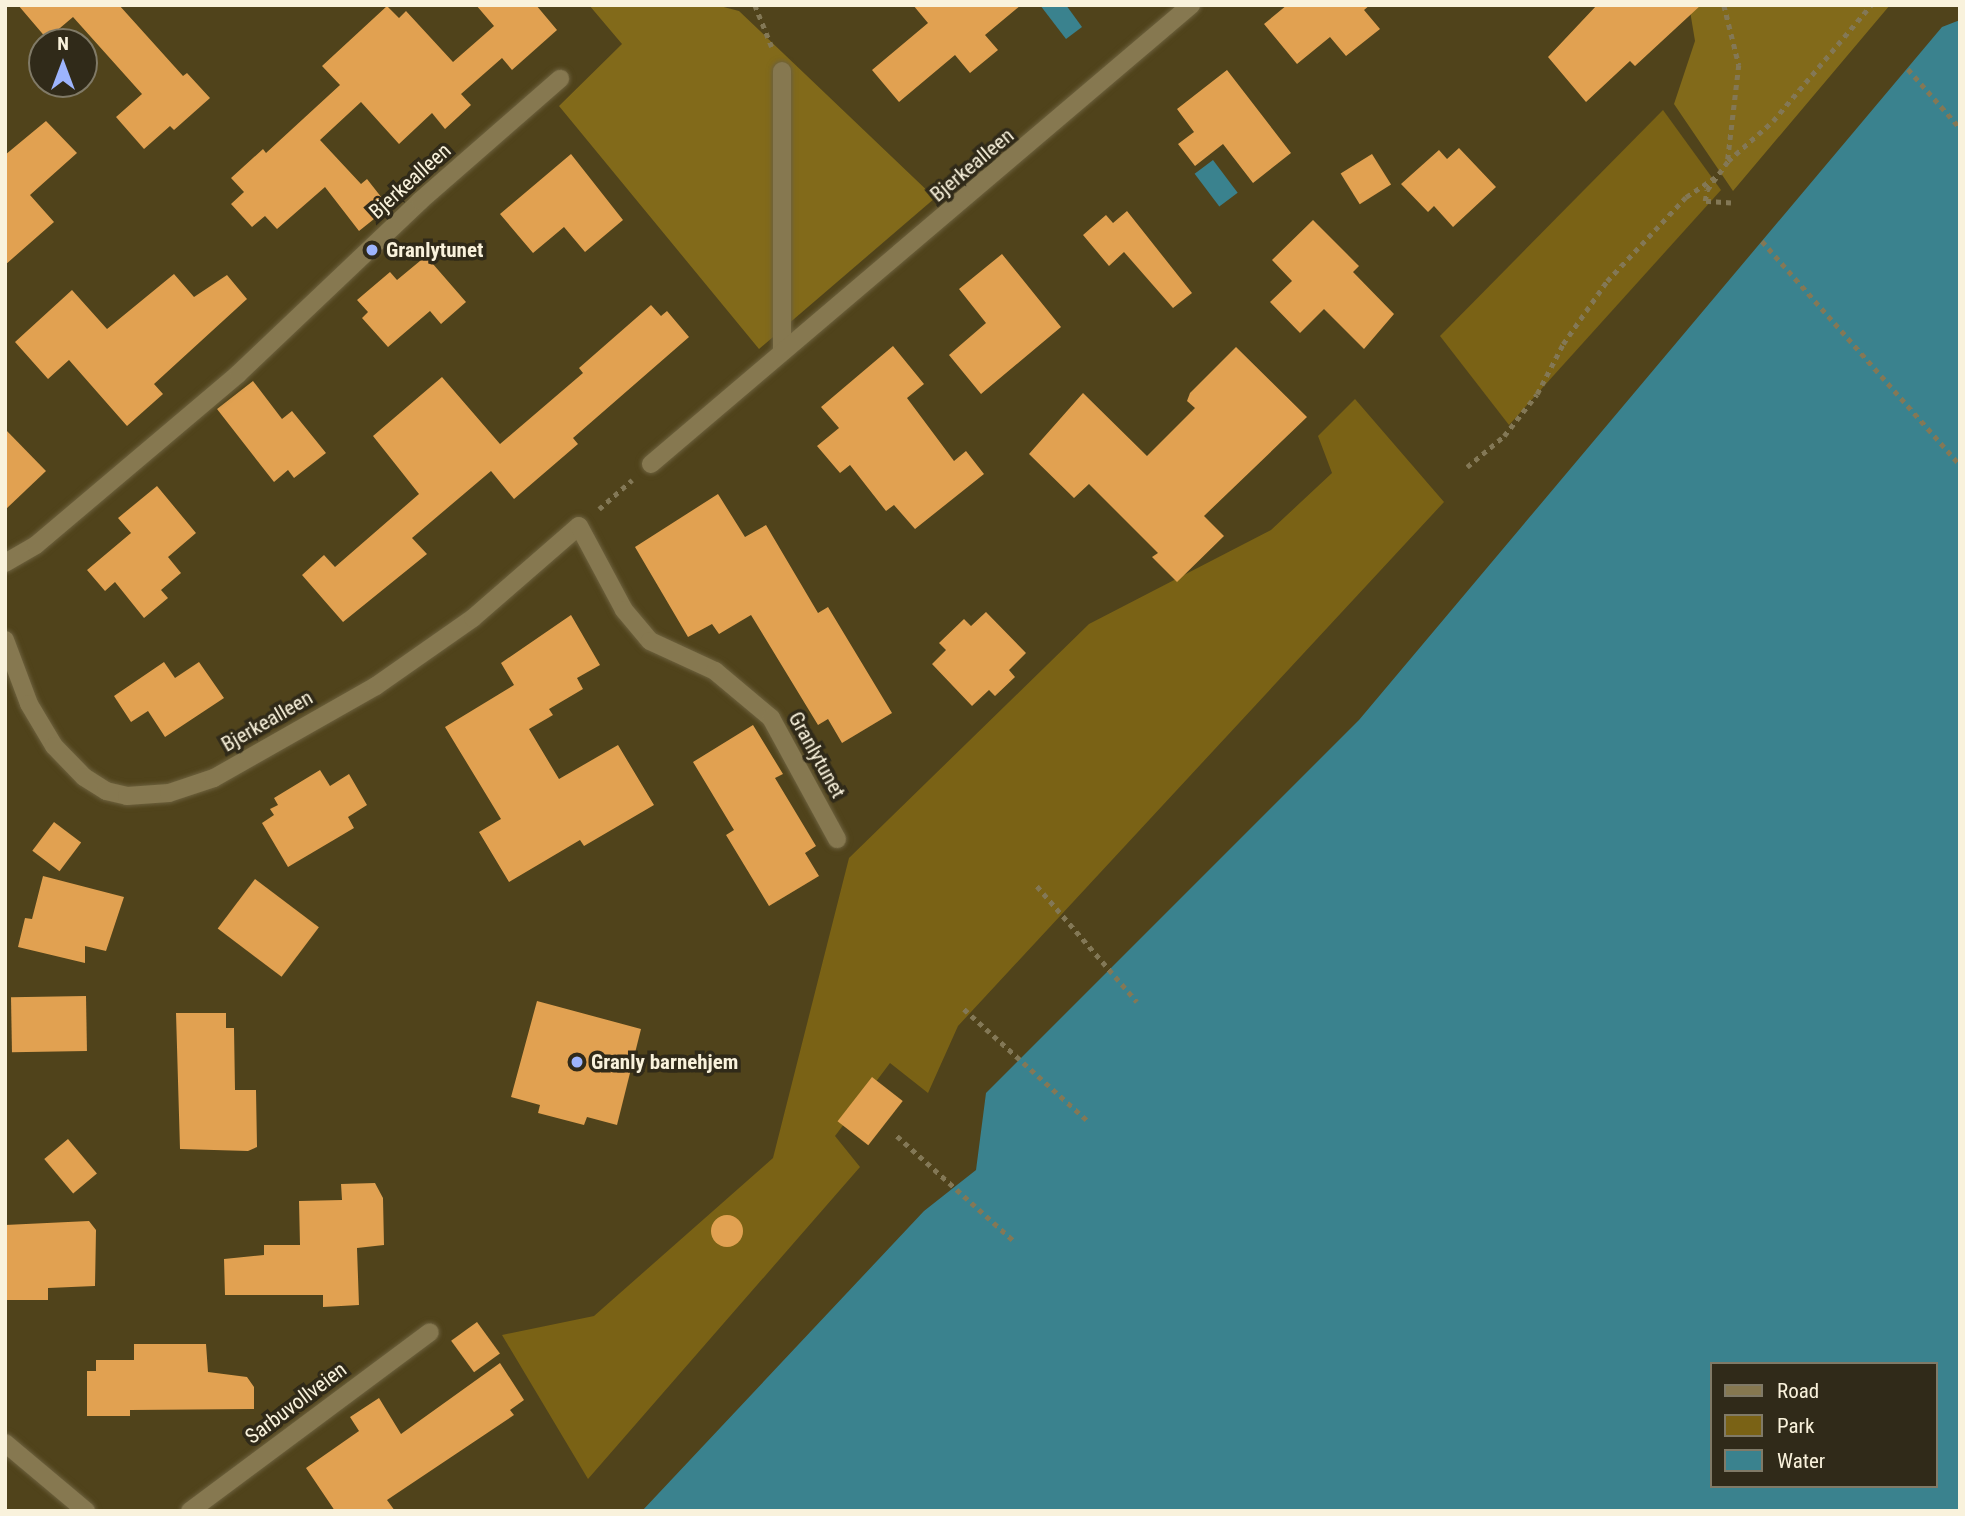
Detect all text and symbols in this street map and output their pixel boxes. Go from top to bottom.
north arrow [28,28,98,98]
text: N [57,32,69,55]
street label: Bjerkealleen [925,123,1019,207]
street label: Bjerkealleen [364,138,456,224]
place label: Granlytunet [386,237,483,263]
marker: Granlytunet [364,242,380,258]
street label: Bjerkealleen [217,685,317,757]
street label: Granlytunet [783,707,851,803]
place label: Granly barnehjem [591,1049,738,1075]
marker: Granly barnehjem [569,1054,585,1070]
street label: Sarbuvollveien [240,1357,352,1449]
legend [1710,1362,1937,1488]
text: Road [1777,1379,1819,1403]
text: Park [1777,1414,1814,1438]
text: Water [1777,1449,1825,1473]

